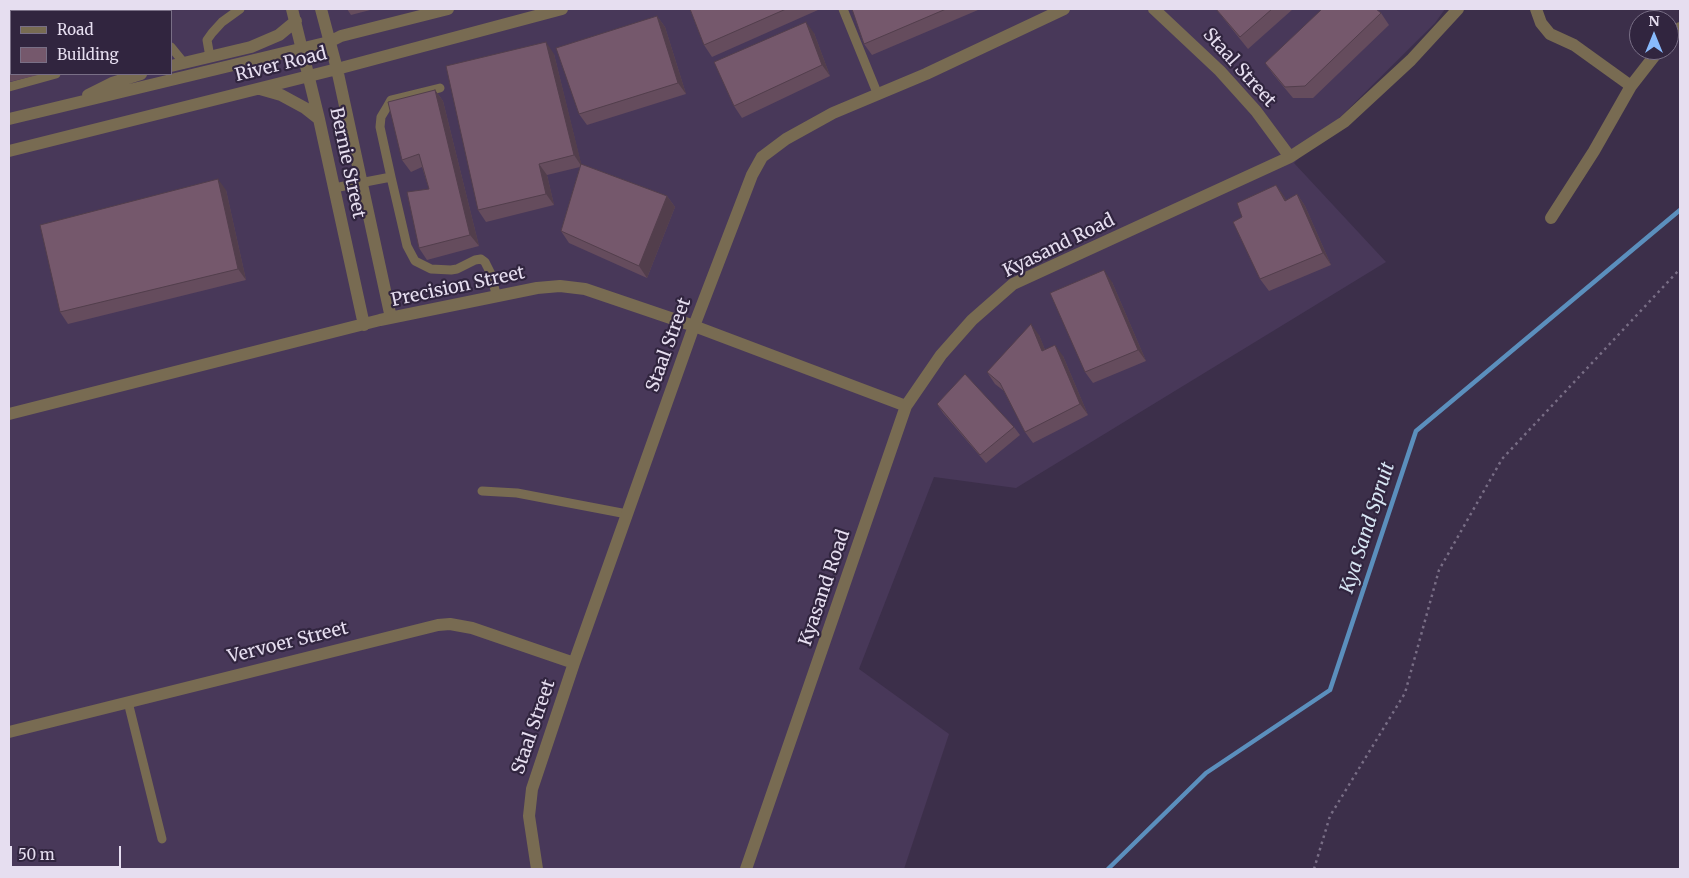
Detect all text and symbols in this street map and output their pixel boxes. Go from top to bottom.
legend [10,10,172,75]
north arrow [1629,10,1679,60]
text: N [1648,12,1660,30]
text: Road [57,20,93,39]
street label: Staal Street [1198,24,1280,112]
street label: River Road [233,43,329,87]
text: Building [57,45,119,64]
street label: Bernie Street [325,106,369,220]
street label: Kyasand Road [1000,210,1118,282]
street label: Precision Street [389,262,527,312]
street label: Staal Street [642,295,696,395]
water label: Kya Sand Spruit [1336,460,1400,596]
street label: Kyasand Road [795,527,855,649]
street label: Vervoer Street [226,618,350,668]
street label: Staal Street [508,677,560,777]
scale bar [12,836,124,868]
text: 50 m [18,845,55,864]

